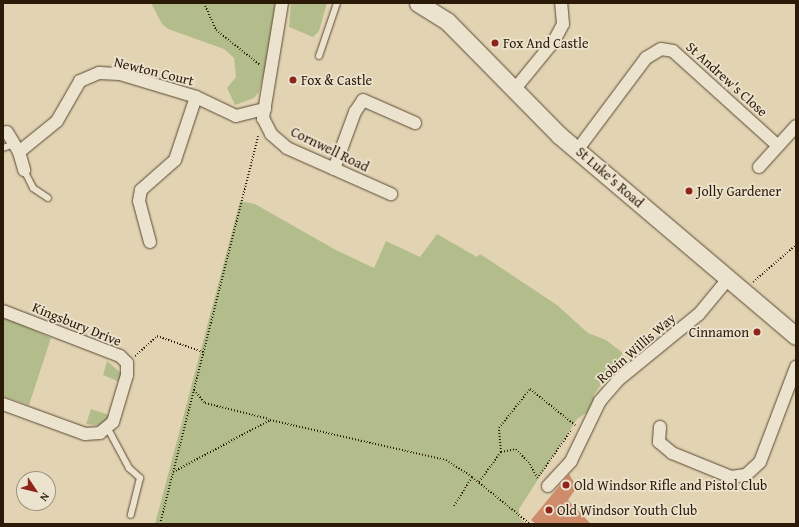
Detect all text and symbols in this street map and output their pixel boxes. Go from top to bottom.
place label: Fox And Castle [503,35,588,51]
marker: Fox And Castle [490,38,500,48]
street label: St Andrew's Close [683,38,771,120]
street label: Newton Court [112,53,196,89]
place label: Fox & Castle [301,72,372,88]
marker: Fox & Castle [288,75,298,85]
street label: Cornwell Road [288,123,372,175]
street label: St Luke's Road [573,143,647,211]
place label: Jolly Gardener [697,183,781,199]
marker: Jolly Gardener [684,186,694,196]
street label: Kingsbury Drive [30,298,124,350]
street label: Robin Willis Way [593,309,679,387]
place label: Cinnamon [689,324,749,340]
marker: Cinnamon [752,327,762,337]
north arrow [16,471,56,511]
place label: Old Windsor Rifle and Pistol Club [574,477,767,493]
marker: Old Windsor Rifle and Pistol Club [561,480,571,490]
text: N [36,490,54,505]
place label: Old Windsor Youth Club [557,502,697,518]
marker: Old Windsor Youth Club [544,505,554,515]

